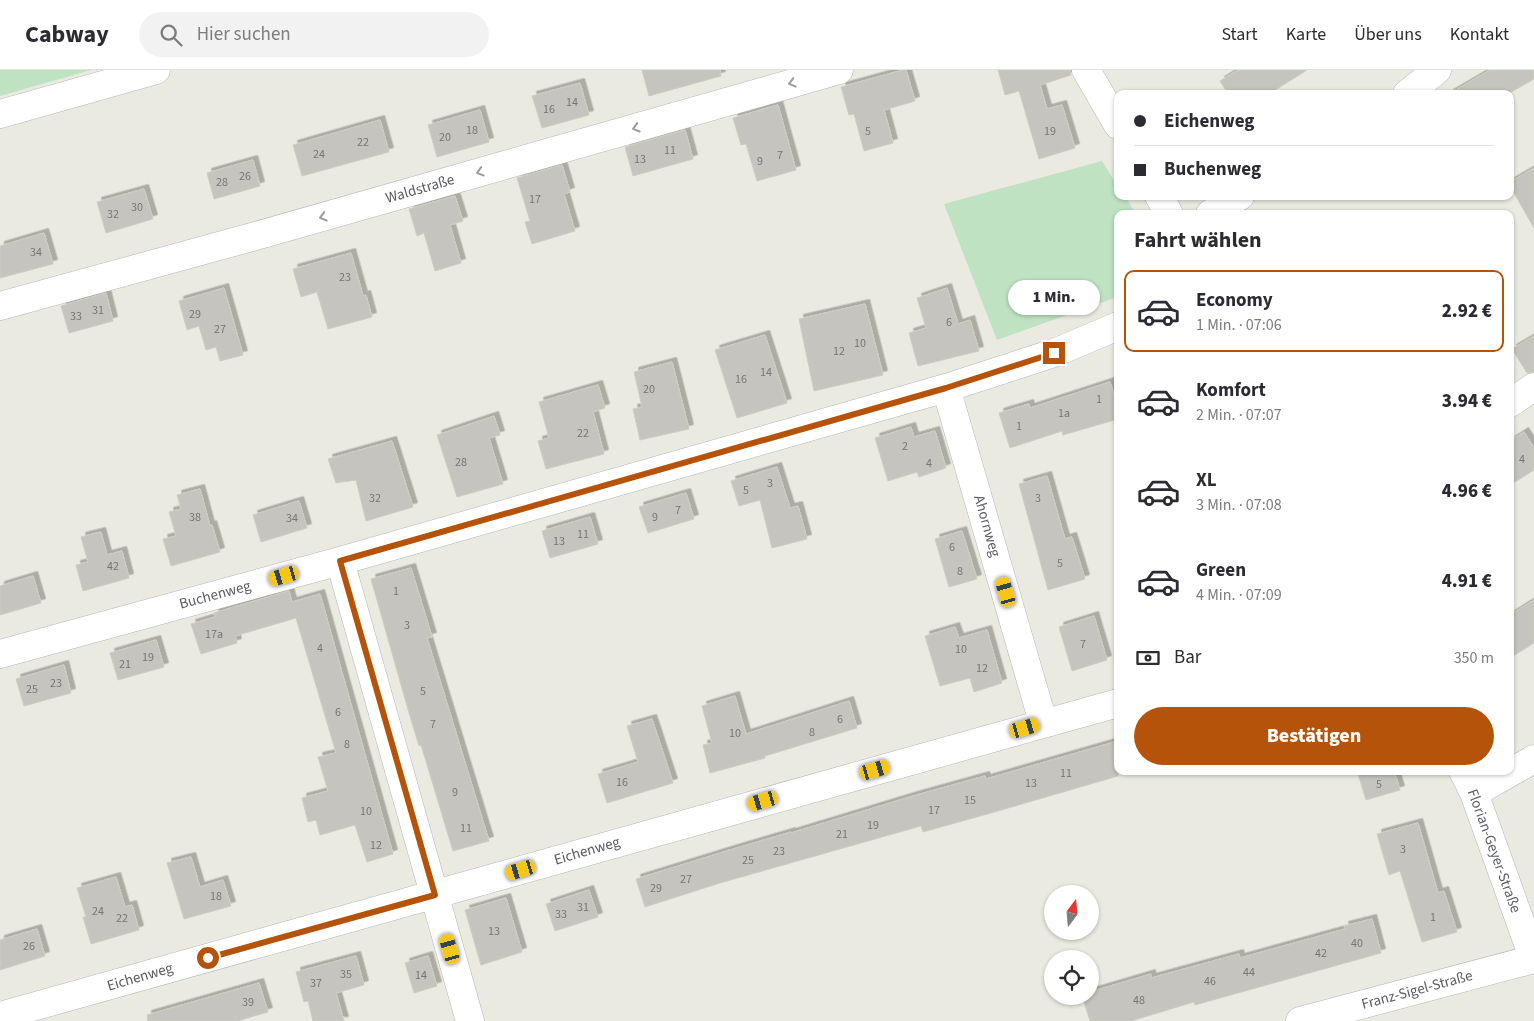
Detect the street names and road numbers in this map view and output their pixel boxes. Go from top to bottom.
street label: Waldstraße [383,169,457,209]
street label: Ahornweg [968,493,1006,560]
street label: Buchenweg [177,575,253,615]
street label: Florian-Geyer-Straße [1462,786,1526,916]
street label: Eichenweg [552,831,623,870]
street label: Eichenweg [105,957,176,996]
street label: Franz-Sigel-Straße [1359,965,1475,1015]

